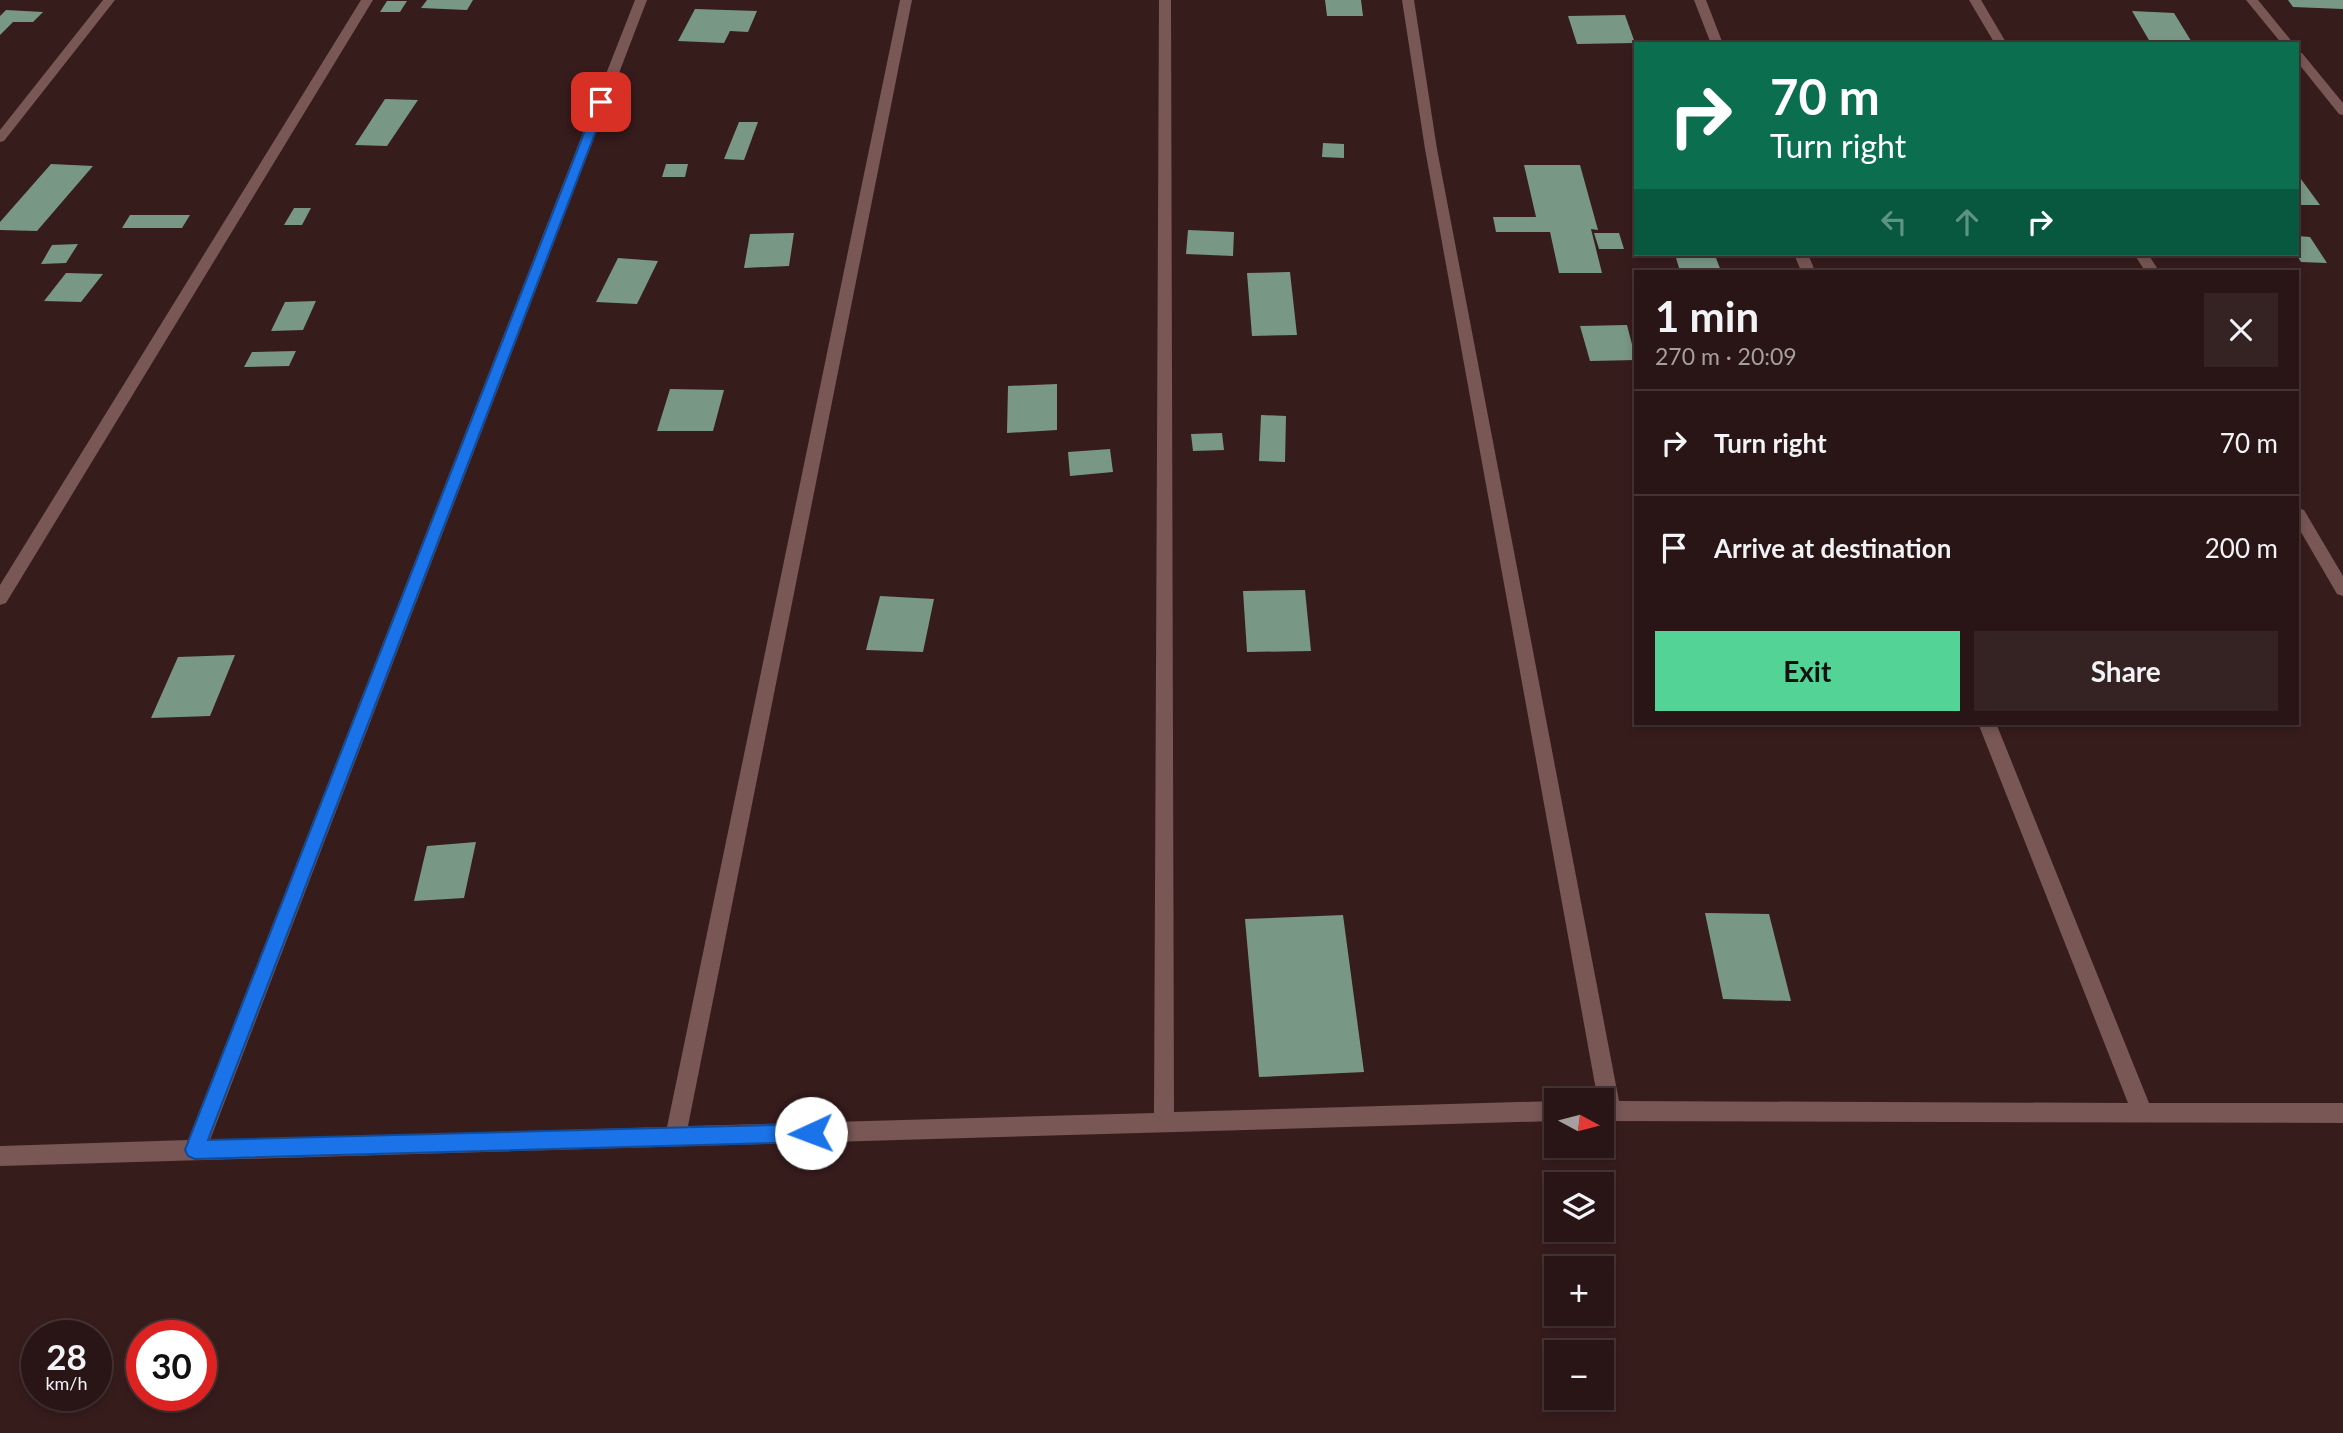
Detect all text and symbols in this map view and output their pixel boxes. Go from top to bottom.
text: 70 m [1770,67,1880,125]
icon: right [1655,70,1746,161]
pin [571,72,631,132]
icon: arrive [582,83,620,121]
text: Turn right [1770,126,1906,165]
icon: left [1875,203,1913,241]
icon: ahead [1948,203,1986,241]
icon: right [2021,203,2059,241]
text: 1 min [1655,291,1759,341]
button: close [2204,293,2278,367]
text: 270 m · 20:09 [1655,342,1797,370]
icon: right [1655,424,1693,462]
text: Turn right [1714,427,1827,459]
text: 70 m [2220,427,2278,459]
icon: arrive [1655,529,1693,567]
text: Arrive at destination [1714,532,1951,564]
text: 200 m [2205,532,2278,564]
button: Exit [1655,631,1960,711]
button: Share [1974,631,2278,711]
north arrow [1544,1088,1614,1158]
map controls [1544,1088,1614,1410]
position arrow [774,1096,848,1170]
button: layers [1544,1172,1614,1242]
button: + [1544,1256,1614,1326]
speed limit sign: 30 [126,1320,217,1411]
text: 28 [46,1335,87,1377]
button: − [1544,1340,1614,1410]
text: km/h [45,1372,88,1394]

